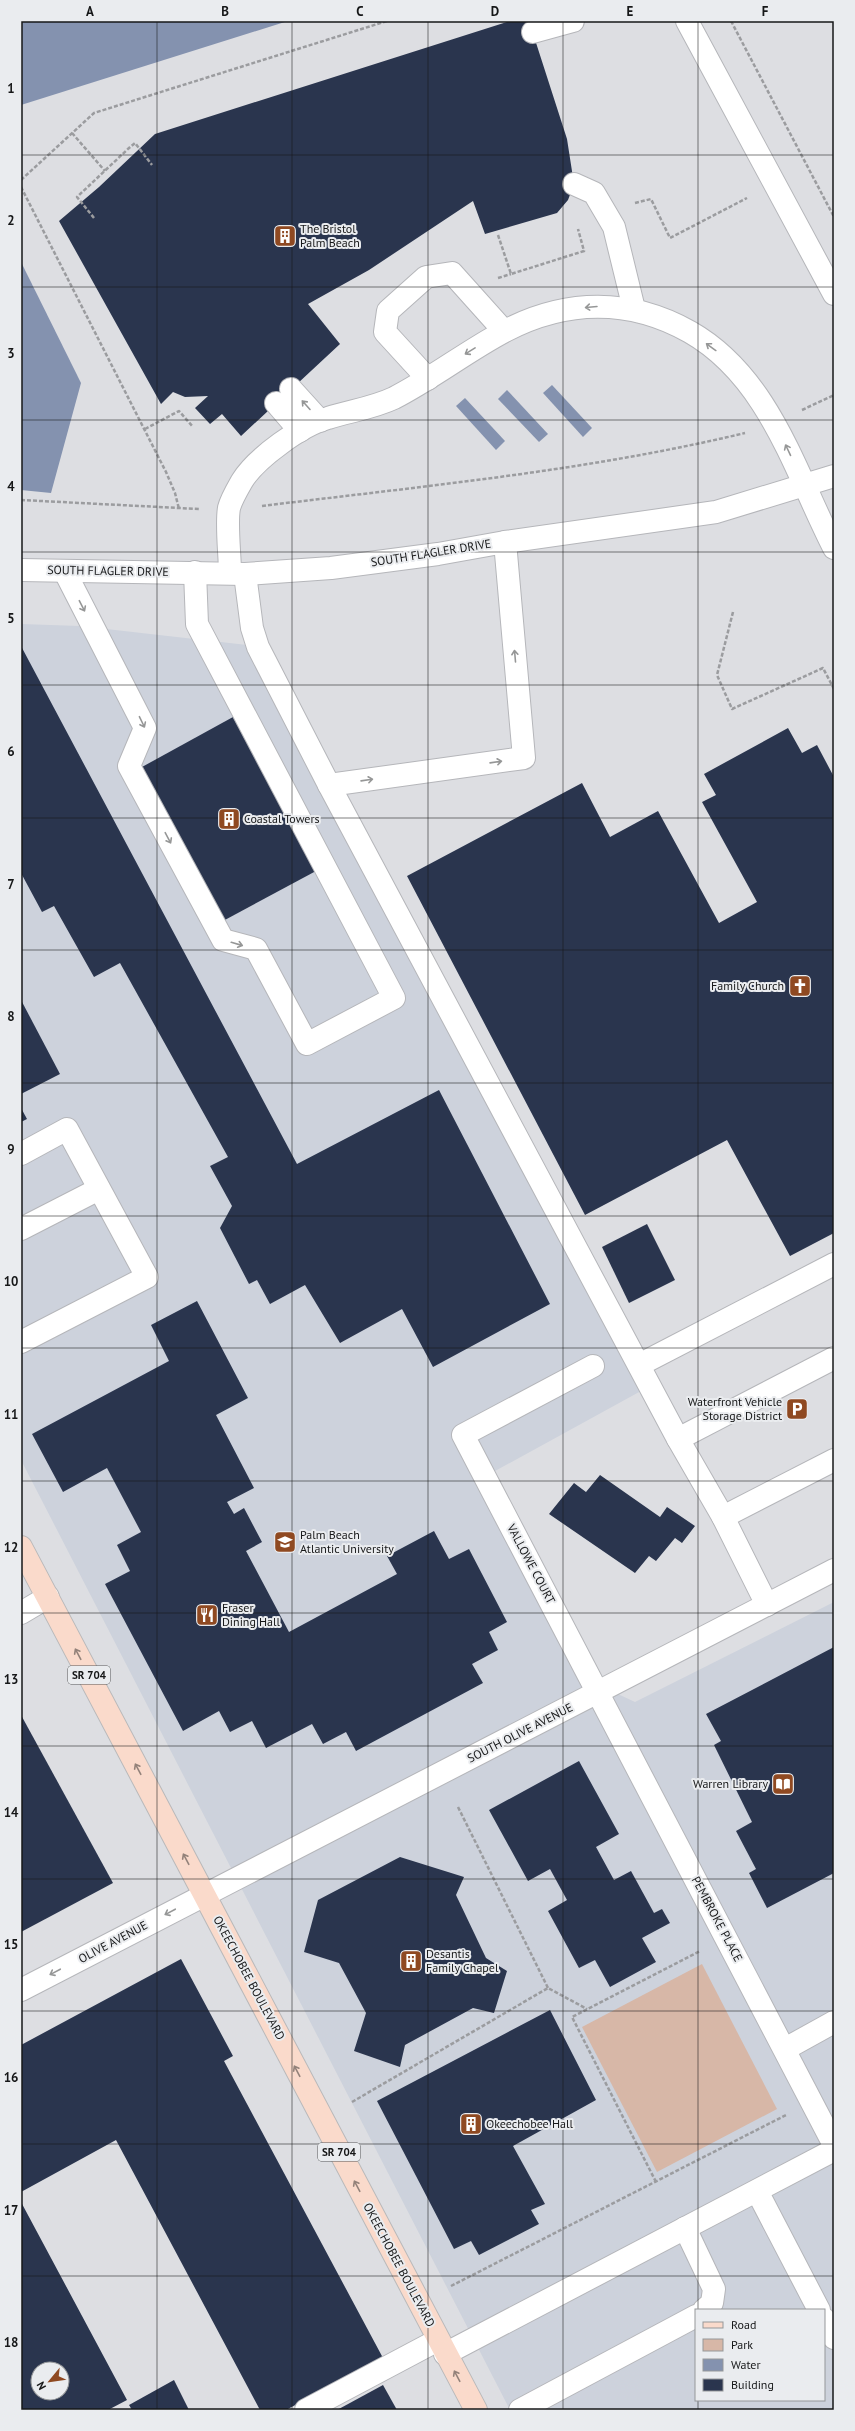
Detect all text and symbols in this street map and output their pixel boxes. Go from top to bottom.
text: A [86,3,94,20]
text: B [221,3,229,20]
text: C [356,3,364,20]
text: D [491,3,499,20]
text: E [627,3,634,20]
text: F [762,3,769,20]
text: 1 [7,80,15,97]
text: 2 [7,212,15,229]
place label: The Bristol Palm Beach [300,221,360,250]
building icon: The Bristol Palm Beach [272,223,298,249]
one-way arrow [585,304,598,311]
one-way arrow [706,343,717,352]
text: 3 [7,345,15,362]
one-way arrow [465,347,476,356]
one-way arrow [301,400,310,410]
one-way arrow [784,445,791,457]
text: 4 [7,478,15,495]
street label: SOUTH FLAGLER DRIVE [370,536,492,569]
street label: SOUTH FLAGLER DRIVE [47,562,169,579]
one-way arrow [79,600,86,612]
text: 5 [7,610,15,627]
one-way arrow [511,650,518,663]
one-way arrow [139,716,146,728]
text: 6 [7,743,15,760]
one-way arrow [489,758,502,766]
one-way arrow [360,776,373,784]
building icon: Coastal Towers [216,806,242,832]
place label: Coastal Towers [244,811,320,826]
one-way arrow [164,832,172,844]
text: 7 [7,876,15,893]
one-way arrow [230,941,243,948]
church icon: Family Church [787,973,813,999]
place label: Family Church [711,978,784,993]
text: 8 [7,1008,15,1025]
text: 9 [7,1141,15,1158]
text: 10 [4,1273,18,1290]
place label: Waterfront Vehicle Storage District [688,1394,782,1423]
parking icon: Waterfront Vehicle Storage District [784,1396,810,1422]
text: 11 [4,1406,18,1423]
street label: VALLOWE COURT [504,1520,559,1606]
place label: Palm Beach Atlantic University [300,1527,394,1556]
school or university icon: Palm Beach Atlantic University [272,1529,298,1555]
text: 12 [4,1539,18,1556]
place label: Fraser Dining Hall [222,1600,281,1629]
restaurant icon: Fraser Dining Hall [194,1602,220,1628]
one-way arrow [73,1648,81,1660]
road number: SR 704 [68,1666,110,1684]
text: 13 [4,1671,18,1688]
street label: SOUTH OLIVE AVENUE [465,1699,575,1766]
one-way arrow [134,1763,142,1775]
library icon: Warren Library [770,1771,796,1797]
place label: Warren Library [693,1776,768,1791]
text: 14 [4,1804,19,1821]
one-way arrow [182,1853,189,1865]
street label: PEMBROKE PLACE [689,1874,746,1964]
one-way arrow [164,1908,176,1916]
street label: OKEECHOBEE BOULEVARD [210,1913,289,2043]
street label: OLIVE AVENUE [76,1917,150,1966]
text: 15 [4,1936,18,1953]
place label: Desantis Family Chapel [426,1946,499,1975]
building icon: Desantis Family Chapel [398,1948,424,1974]
one-way arrow [49,1969,61,1976]
one-way arrow [293,2065,300,2077]
text: 16 [4,2069,18,2086]
building icon: Okeechobee Hall [458,2111,484,2137]
place label: Okeechobee Hall [486,2116,573,2131]
road number: SR 704 [318,2143,360,2161]
one-way arrow [353,2181,361,2193]
street label: OKEECHOBEE BOULEVARD [360,2200,439,2330]
text: 17 [4,2202,18,2219]
legend [695,2309,825,2401]
text: Road [731,2317,756,2332]
text: 18 [4,2334,18,2351]
text: Park [731,2337,753,2352]
text: Water [731,2357,761,2372]
north arrow [30,2361,70,2401]
one-way arrow [453,2370,460,2382]
text: Building [731,2377,774,2392]
text: N [33,2379,49,2392]

